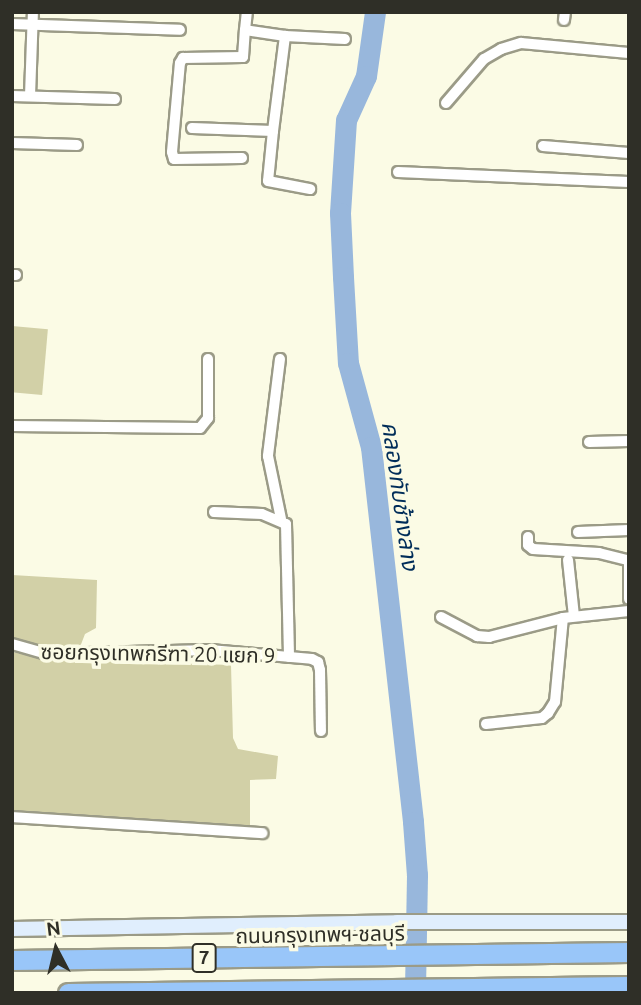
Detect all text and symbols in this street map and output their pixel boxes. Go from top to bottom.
water label: คลองทับช้างล่าง [376,420,424,572]
street label: ซอยกรุงเทพกรีฑา 20 แยก 9 [40,638,276,668]
north arrow [21,914,91,984]
text: N [45,916,62,940]
street label: ถนนกรุงเทพฯ-ชลบุรี [235,920,405,948]
road number: 7 [190,942,218,974]

